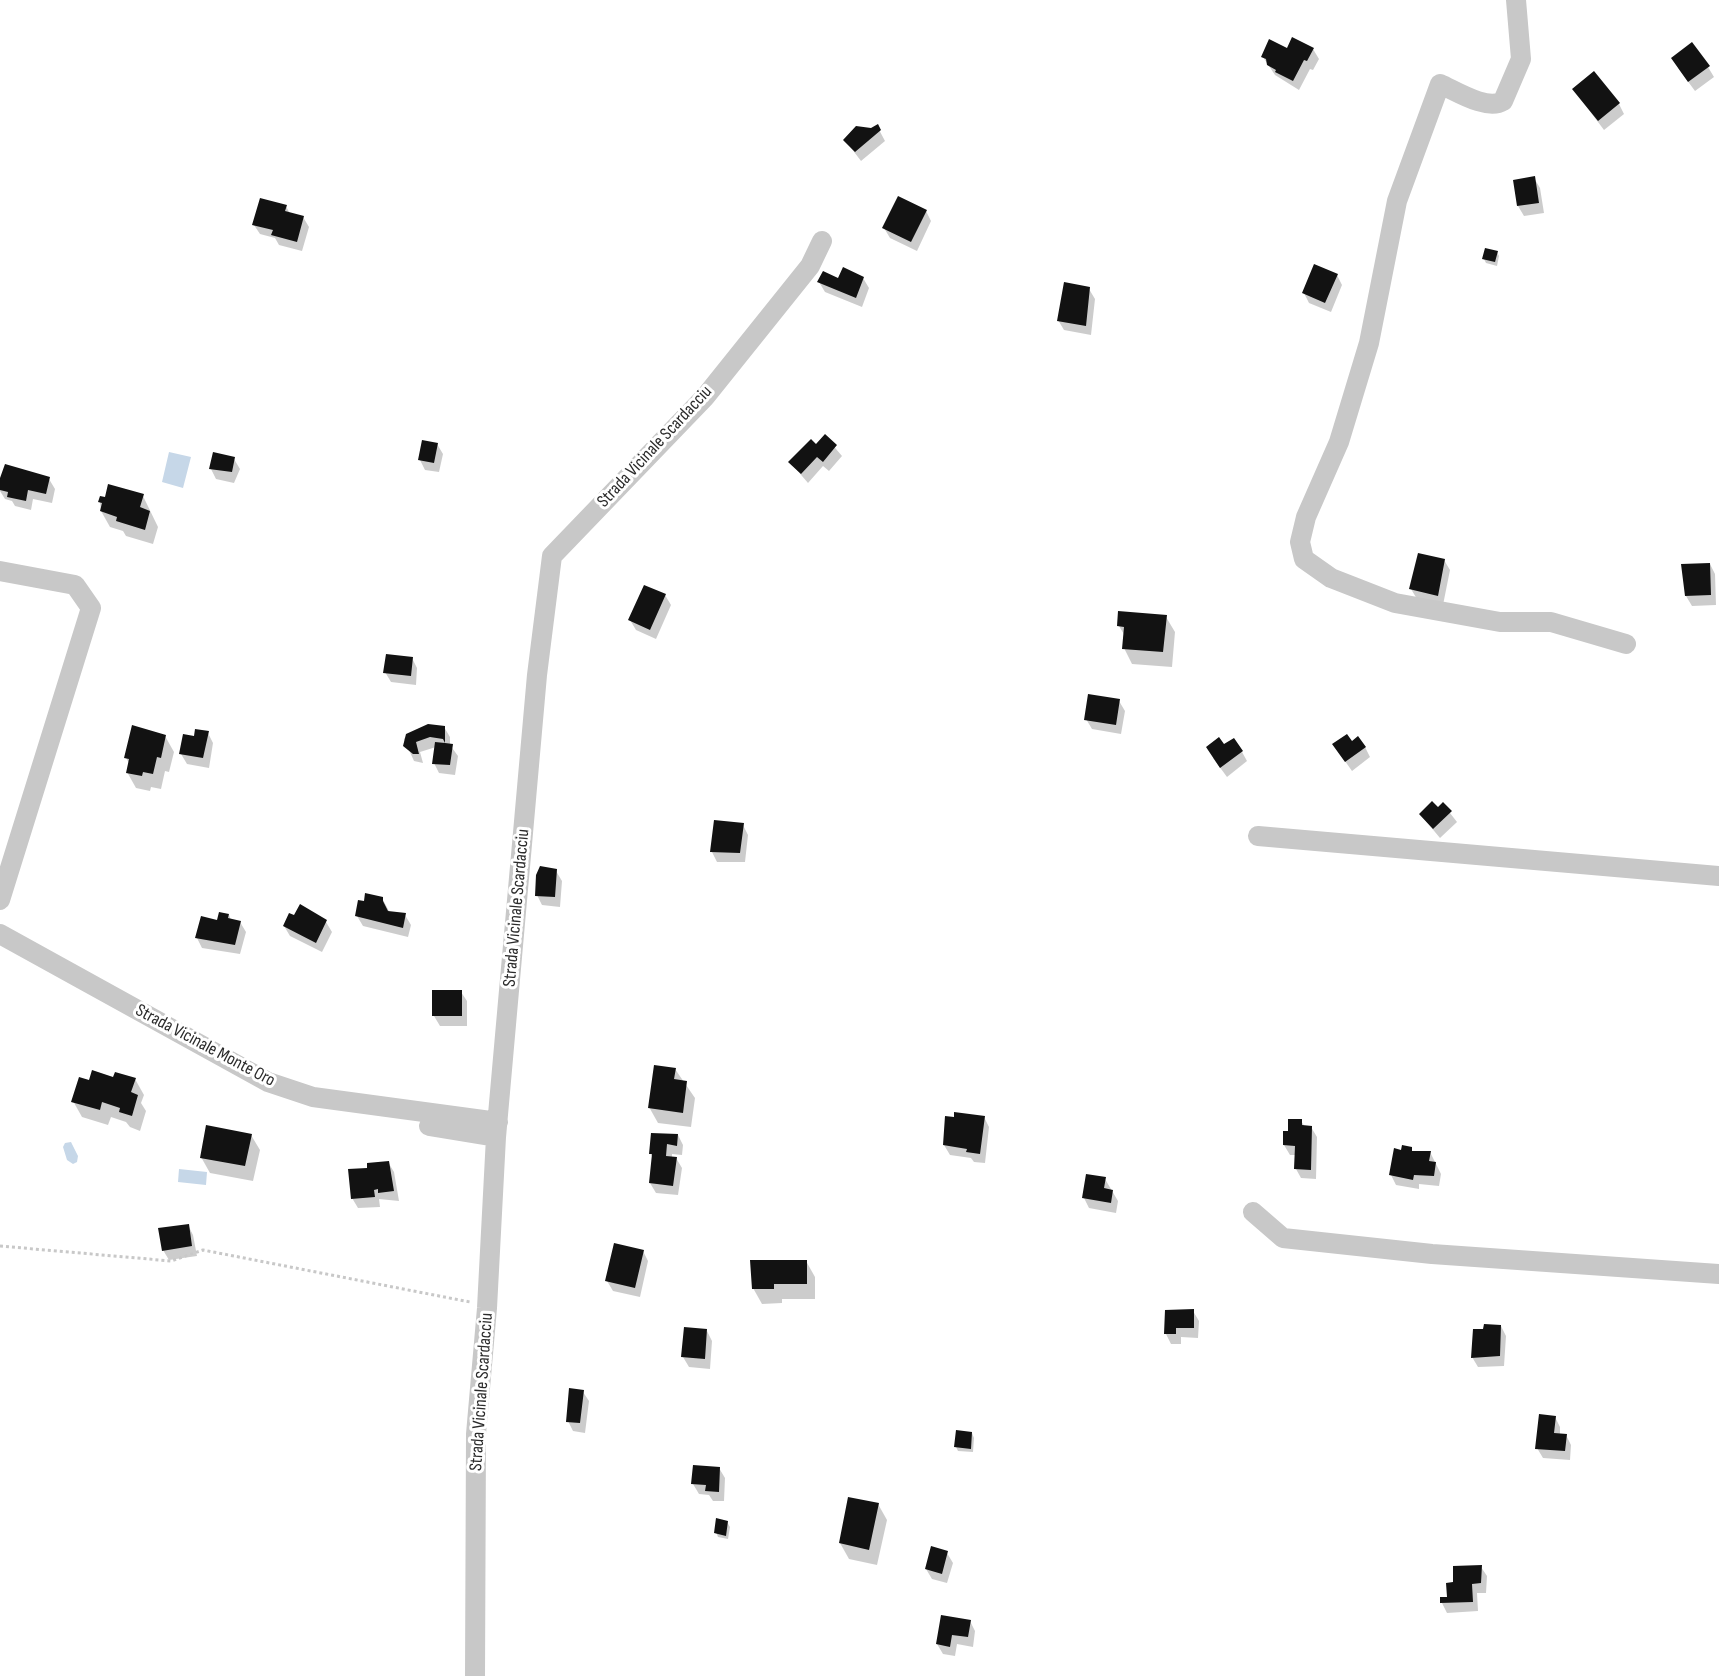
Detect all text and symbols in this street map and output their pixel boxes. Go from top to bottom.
street label: Strada Vicinale Scardacciu [593,382,717,512]
street label: Strada Vicinale Scardacciu [499,828,535,988]
street label: Strada Vicinale Monte Oro [131,1000,279,1092]
street label: Strada Vicinale Scardacciu [466,1312,498,1472]

